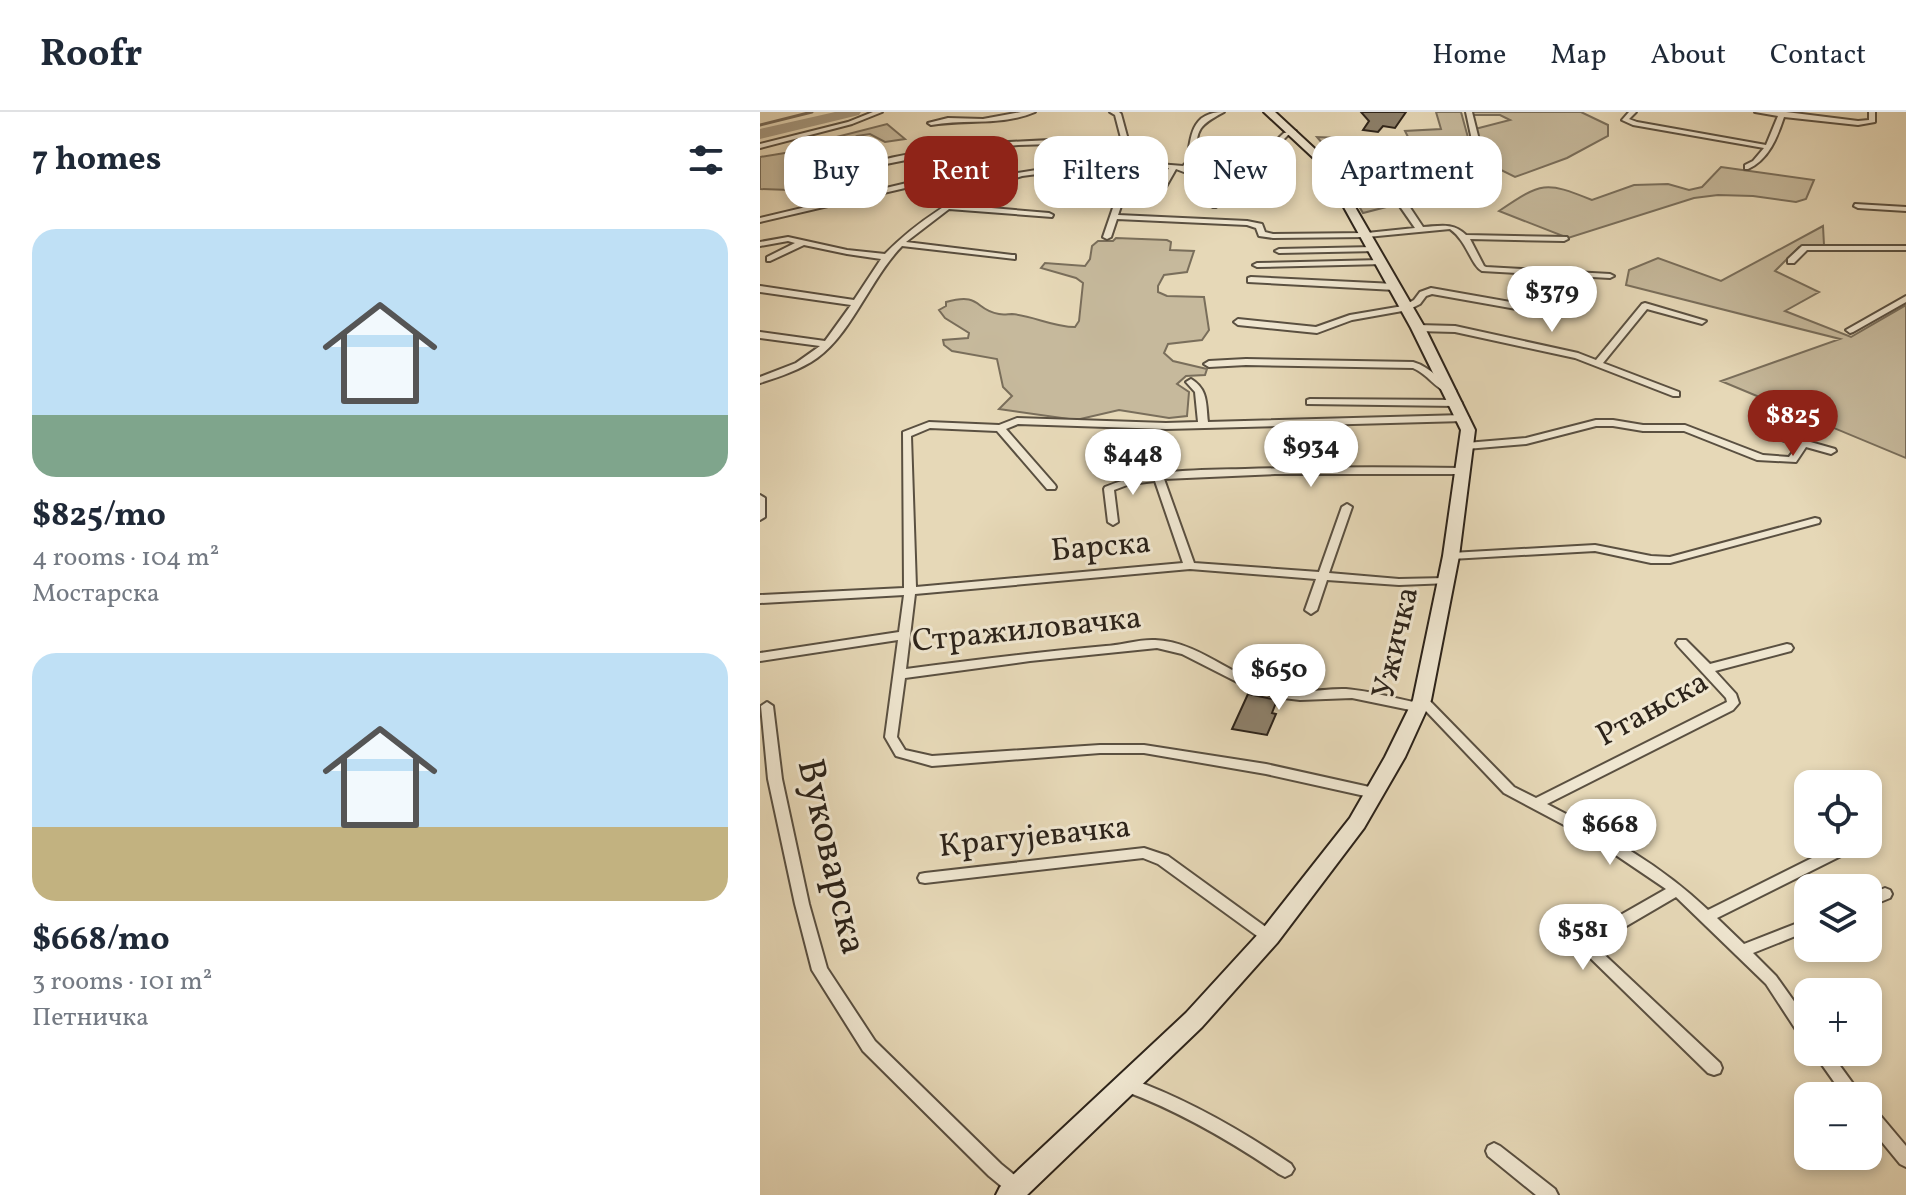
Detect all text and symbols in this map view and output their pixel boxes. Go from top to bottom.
text: Roofr [40,29,142,82]
text: Home [1432,36,1506,75]
text: Map [1550,36,1606,75]
text: About [1650,36,1726,75]
text: Contact [1770,36,1866,75]
chip: Buy [784,136,888,208]
chip: Rent [904,136,1018,208]
chip: Filters [1034,136,1168,208]
chip: New [1184,136,1296,208]
chip: Apartment [1312,136,1502,208]
text: 7 homes [32,137,161,184]
icon: filters [684,138,728,182]
pin: $379 [1505,266,1599,334]
text: $379 [1525,274,1579,310]
icon: home [308,281,452,425]
pin: $825 [1746,390,1840,458]
text: $825 [1766,398,1820,434]
pin: $934 [1264,421,1358,489]
pin: $448 [1086,429,1180,497]
text: $934 [1282,429,1340,465]
text: $448 [1103,437,1163,473]
text: $825/mo [32,493,166,540]
street label: Барска [1049,522,1153,574]
text: 4 rooms · 104 m² [32,540,219,576]
text: Мостарска [32,576,160,612]
street label: Ужичка [1363,583,1431,703]
street label: Стражиловачка [910,597,1144,665]
pin: $650 [1232,644,1326,712]
text: $650 [1250,652,1308,688]
street label: Ртањска [1589,661,1717,759]
icon: home [308,705,452,849]
street label: Вуковарска [782,754,878,960]
map controls [1794,770,1882,1170]
button: locate [1794,770,1882,858]
pin: $668 [1563,799,1657,867]
street label: Крагујевачка [937,806,1133,870]
text: $668 [1581,807,1639,843]
button: layers [1794,874,1882,962]
pin: $581 [1536,904,1630,972]
text: $581 [1557,912,1609,948]
text: $668/mo [32,917,170,964]
text: 3 rooms · 101 m² [32,964,212,1000]
button: + [1794,978,1882,1066]
text: Петничка [32,1000,149,1036]
button: − [1794,1082,1882,1170]

